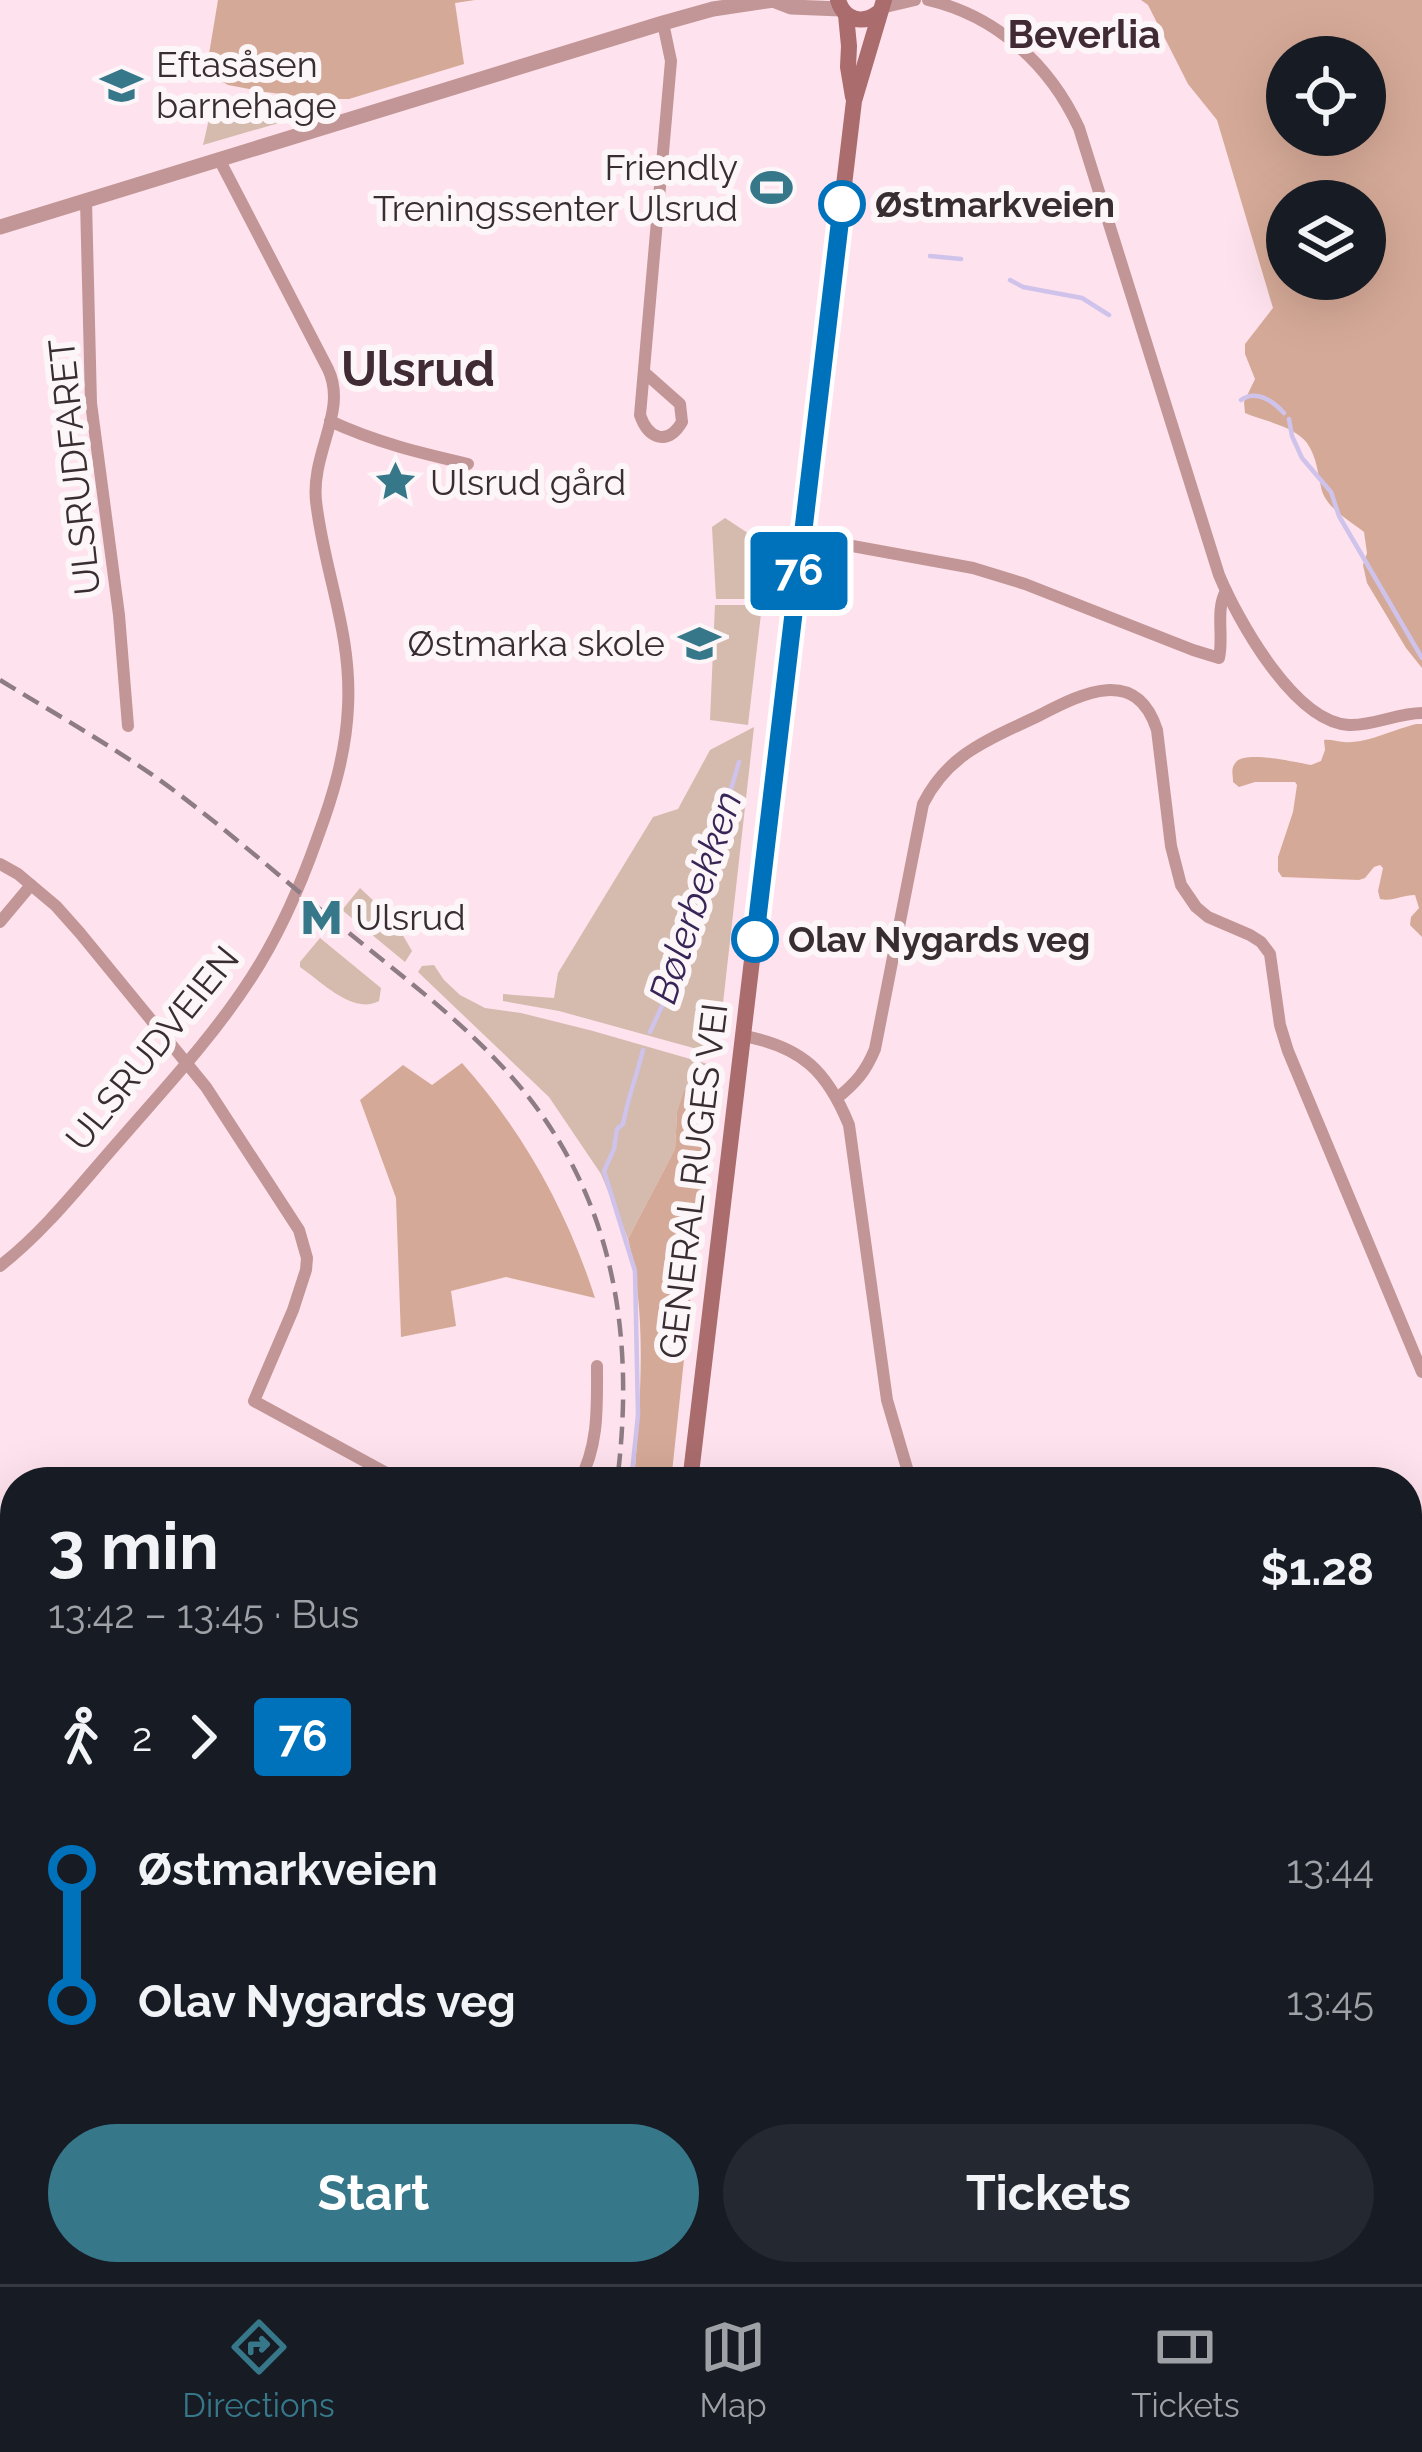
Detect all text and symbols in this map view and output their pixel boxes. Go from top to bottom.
district label: Beverlia [1007,11,1161,57]
map controls [1266,36,1386,300]
button: locate [1266,36,1386,156]
place label: Eftasåsen barnehage [156,43,337,126]
school or university icon: Eftasåsen barnehage [99,62,145,108]
place label: Friendly Treningssenter Ulsrud [373,146,738,229]
sports icon: Friendly Treningssenter Ulsrud [749,165,795,211]
button: layers [1266,180,1386,300]
marker: Østmarkveien [820,182,864,226]
place label: Østmarkveien [875,183,1115,225]
street label: ULSRUDFARET [40,337,108,597]
district label: Ulsrud [341,341,495,397]
place icon: Ulsrud gård [373,459,419,505]
place label: Ulsrud gård [430,461,626,503]
line badge: 76 [745,532,853,610]
text: 76 [774,546,824,595]
school or university icon: Østmarka skole [676,620,722,666]
place label: Østmarka skole [408,622,665,664]
water label: Bølerbekken [639,785,751,1009]
metro station icon: Ulsrud [298,894,344,940]
place label: Ulsrud [355,896,466,938]
marker: Olav Nygards veg [733,917,777,961]
place label: Olav Nygards veg [788,918,1090,960]
street label: ULSRUDVEIEN [57,937,247,1159]
street label: GENERAL RUGES VEI [650,1001,736,1361]
text: 3 min [48,1507,219,1584]
text: $1.28 [1261,1543,1374,1596]
text: 13:42 – 13:45 · Bus [48,1591,359,1637]
icon: walk [48,1704,114,1770]
icon: forward [170,1704,236,1770]
text: 76 [278,1712,327,1761]
text: 2 [132,1714,152,1760]
text: Østmarkveien [138,1843,438,1896]
text: 13:44 [1287,1846,1374,1892]
text: Olav Nygards veg [138,1975,516,2028]
text: 13:45 [1287,1978,1374,2024]
button: Start [48,2124,699,2262]
button: Tickets [723,2124,1374,2262]
tab: Directions [182,2314,335,2425]
tab: Map [699,2314,767,2425]
tab: Tickets [1131,2314,1240,2425]

